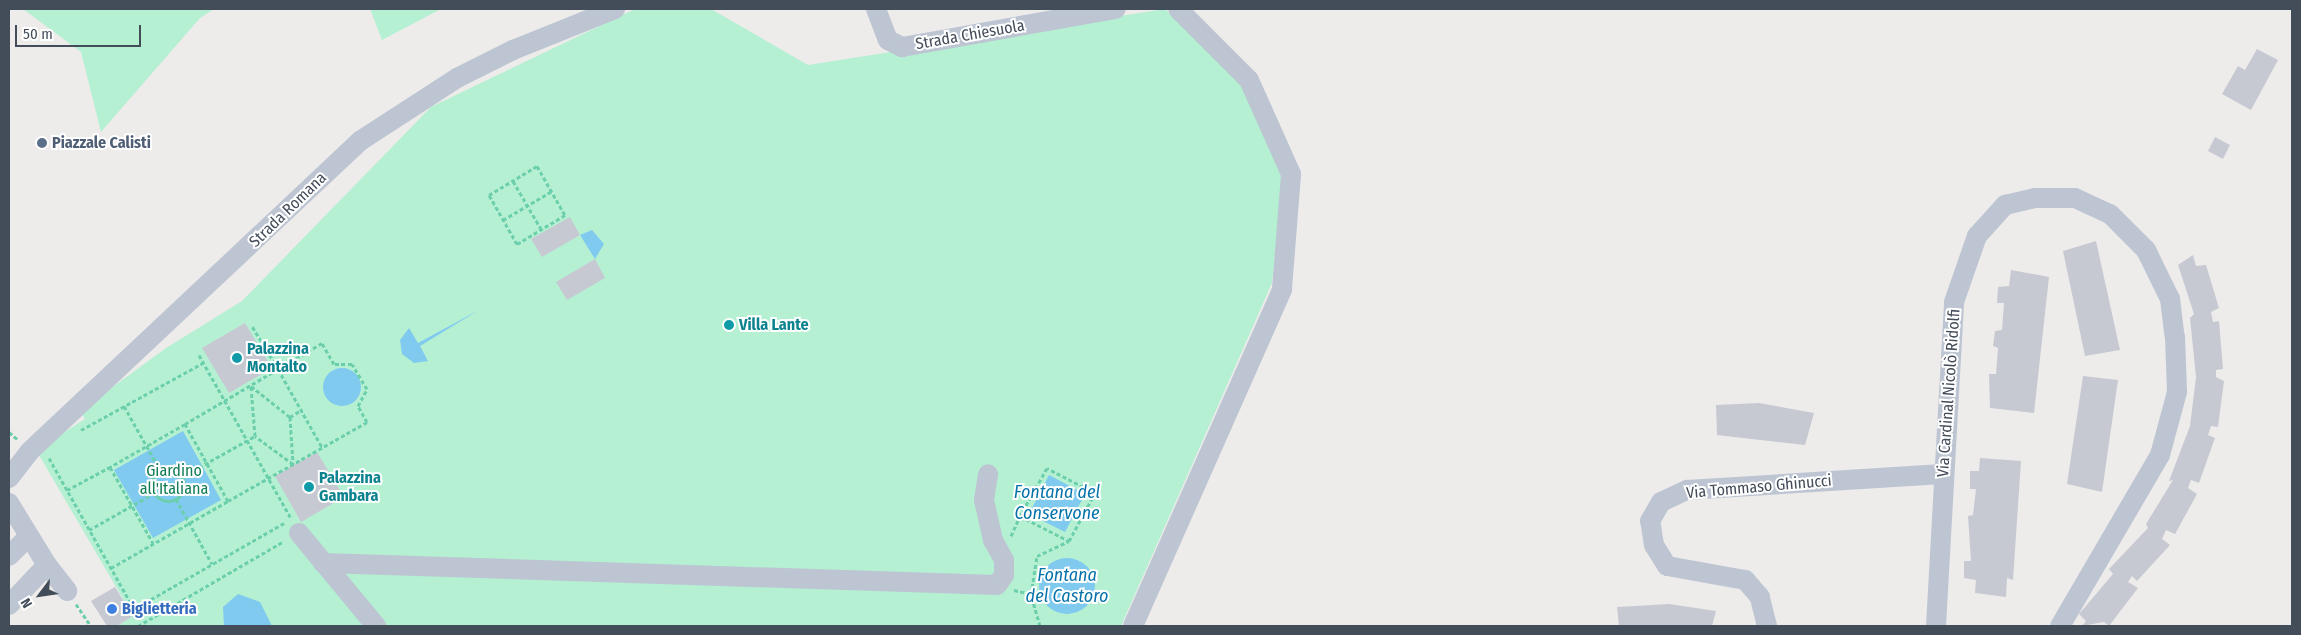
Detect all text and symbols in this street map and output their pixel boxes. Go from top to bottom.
scale bar [18,15,144,47]
street label: Strada Chiesuola [914,16,1026,54]
text: 50 m [23,25,53,43]
place label: Piazzale Calisti [52,133,151,153]
marker: Piazzale Calisti [36,137,48,149]
street label: Strada Romana [246,169,330,251]
street label: Via Cardinal Nicolò Ridolfi [1934,308,1964,478]
place label: Villa Lante [739,315,809,335]
marker: Villa Lante [723,319,735,331]
place label: Palazzina Montalto [247,339,309,377]
marker: Palazzina Montalto [231,352,243,364]
park label: Giardino all'Italiana [140,461,208,499]
place label: Palazzina Gambara [319,468,381,506]
street label: Via Tommaso Ghinucci [1685,471,1833,503]
marker: Palazzina Gambara [303,481,315,493]
water label: Fontana del Conservone [1014,482,1100,524]
water label: Fontana del Castoro [1026,565,1108,608]
north arrow [15,570,65,620]
text: N [17,595,36,611]
place label: Biglietteria [122,599,197,619]
marker: Biglietteria [106,603,118,615]

